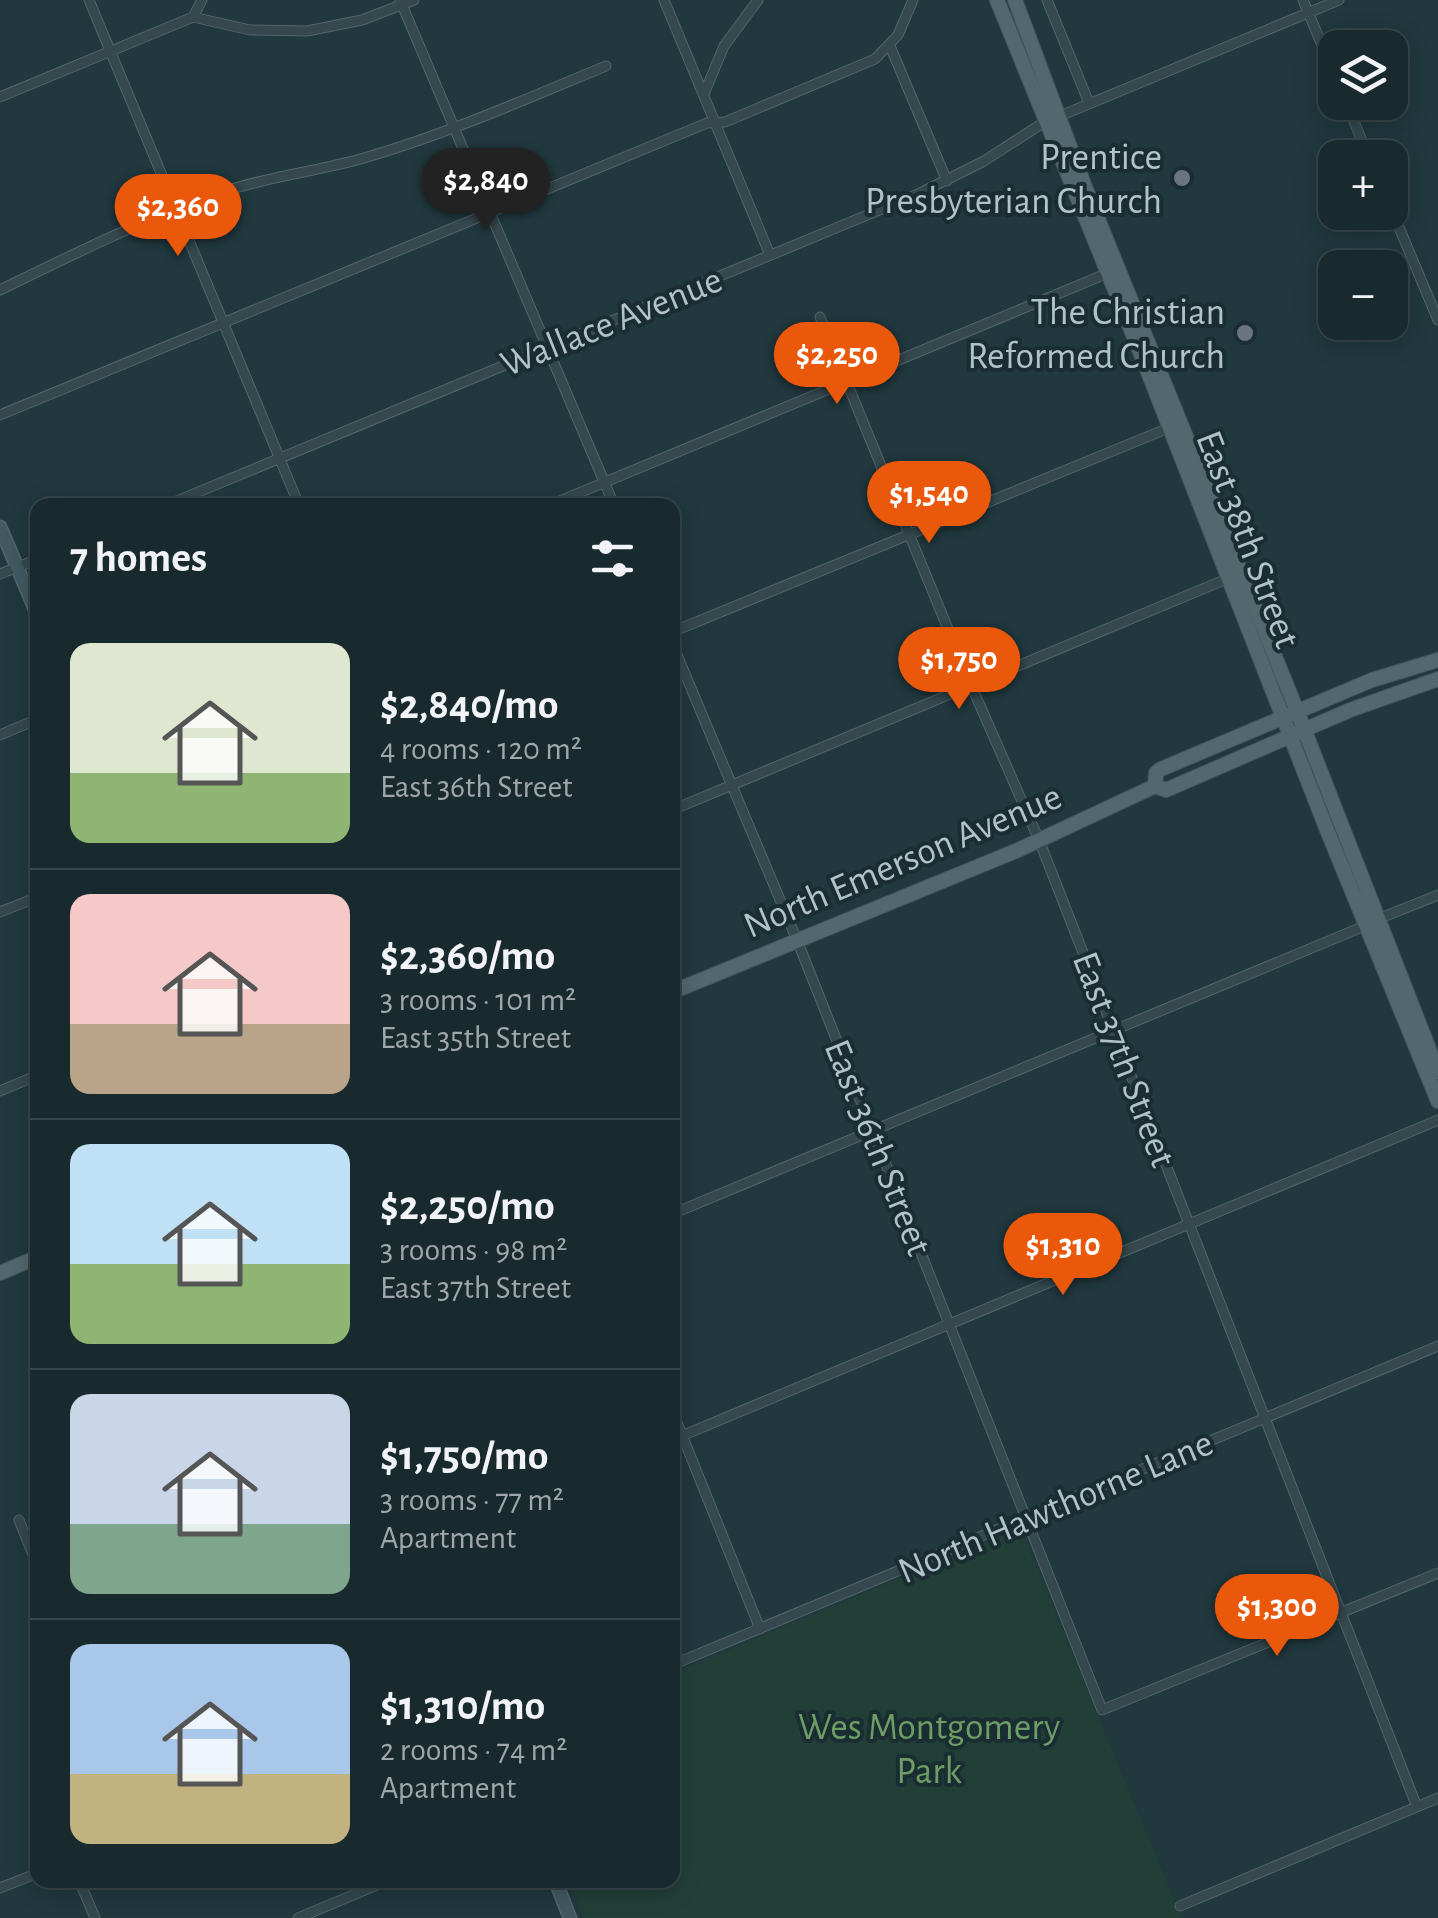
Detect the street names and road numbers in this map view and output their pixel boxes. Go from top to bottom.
street label: Wallace Avenue [496,261,728,384]
street label: East 38th Street [1188,426,1306,653]
street label: North Emerson Avenue [738,778,1067,946]
street label: East 37th Street [1065,947,1181,1172]
street label: East 36th Street [817,1035,938,1261]
street label: North Hawthorne Lane [893,1424,1219,1591]

